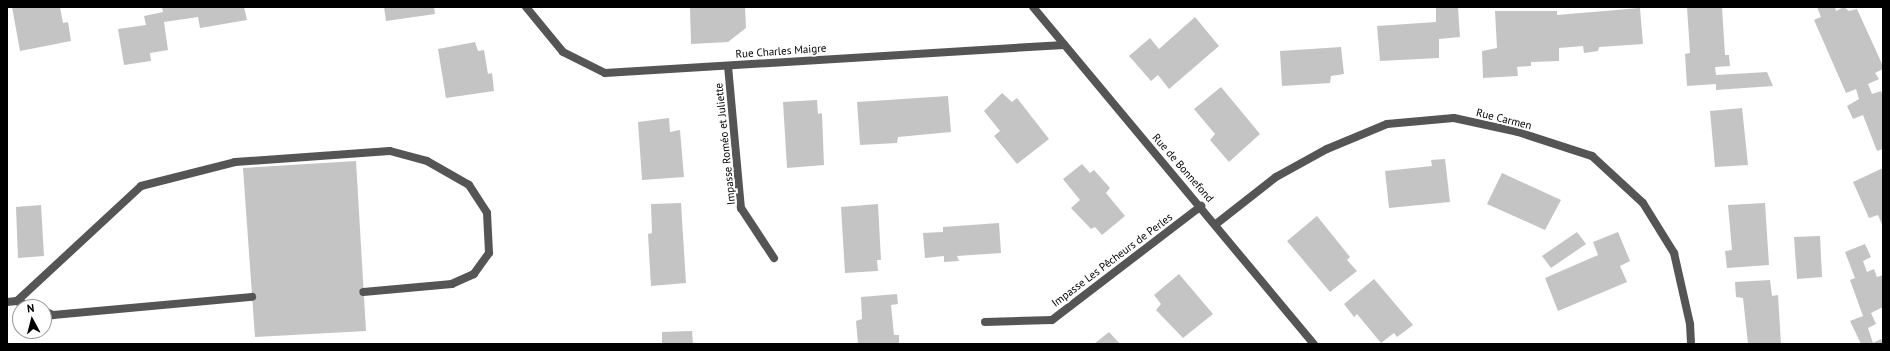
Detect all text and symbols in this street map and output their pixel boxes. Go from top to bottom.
street label: Rue Charles Maigre [735,41,827,61]
street label: Impasse Roméo et Juliette [712,82,738,206]
street label: Rue Carmen [1475,106,1533,132]
street label: Rue de Bonnefond [1150,131,1216,205]
street label: Impasse Les Pêcheurs de Perles [1049,210,1175,310]
north arrow [12,299,52,339]
text: N [26,301,35,315]

